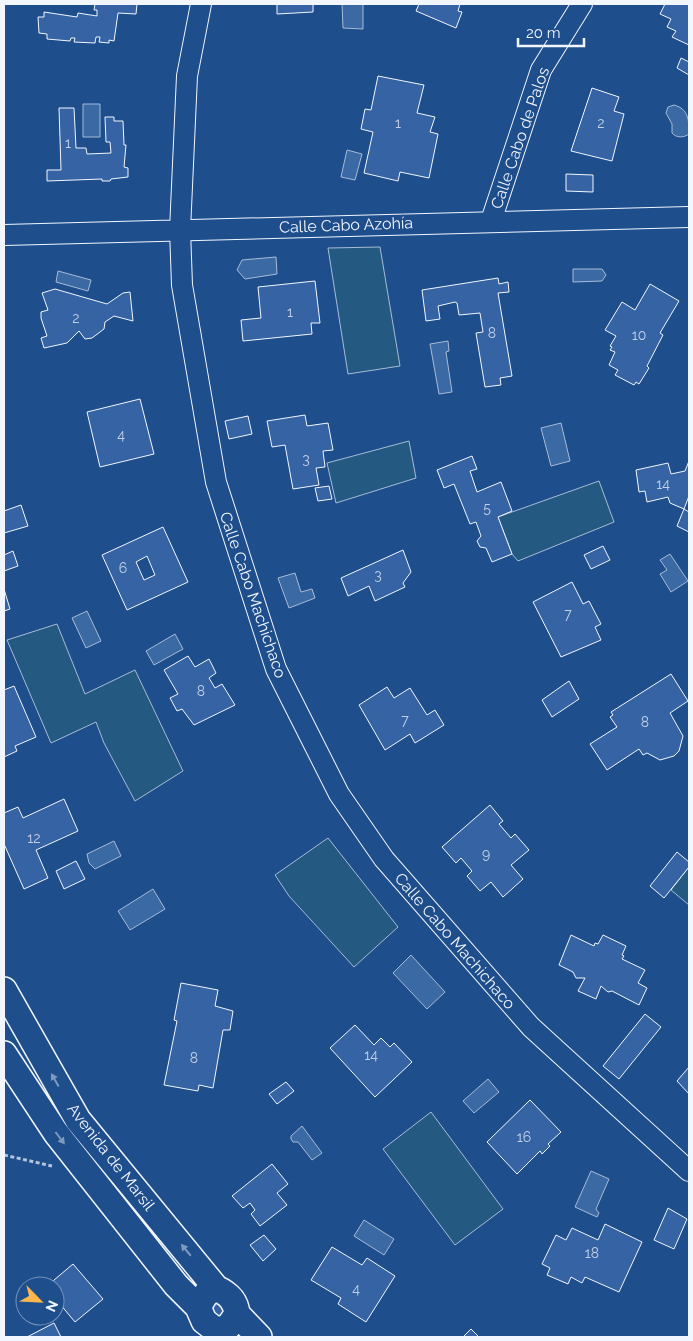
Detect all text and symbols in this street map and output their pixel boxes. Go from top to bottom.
scale bar [518,15,584,47]
text: 20 m [526,24,561,42]
street label: Calle Cabo de Palos [487,64,553,211]
house number: 1 [395,115,401,131]
house number: 2 [597,115,605,131]
house number: 1 [65,135,71,151]
street label: Calle Cabo Azohía [279,213,413,237]
house number: 1 [287,304,293,320]
house number: 2 [72,310,80,326]
house number: 8 [488,325,496,341]
house number: 10 [632,327,646,343]
house number: 4 [117,427,125,443]
house number: 3 [302,451,310,467]
house number: 14 [656,476,670,492]
house number: 5 [483,500,491,516]
street label: Calle Cabo Machichaco [216,509,290,681]
house number: 6 [119,560,127,576]
house number: 3 [374,567,382,583]
house number: 7 [564,606,572,622]
house number: 8 [197,683,205,699]
house number: 7 [401,712,409,728]
house number: 8 [641,714,649,730]
house number: 12 [27,830,41,846]
house number: 9 [482,846,490,862]
street label: Calle Cabo Machichaco [391,869,519,1013]
house number: 14 [364,1047,378,1063]
house number: 8 [190,1050,198,1066]
one-way arrow [51,1074,60,1087]
street label: Avenida de Marsil [63,1100,159,1215]
house number: 16 [517,1129,531,1145]
one-way arrow [54,1131,65,1144]
one-way arrow [181,1244,192,1257]
house number: 18 [585,1245,599,1261]
north arrow [15,1276,65,1326]
house number: 4 [352,1281,360,1297]
text: N [42,1298,61,1314]

